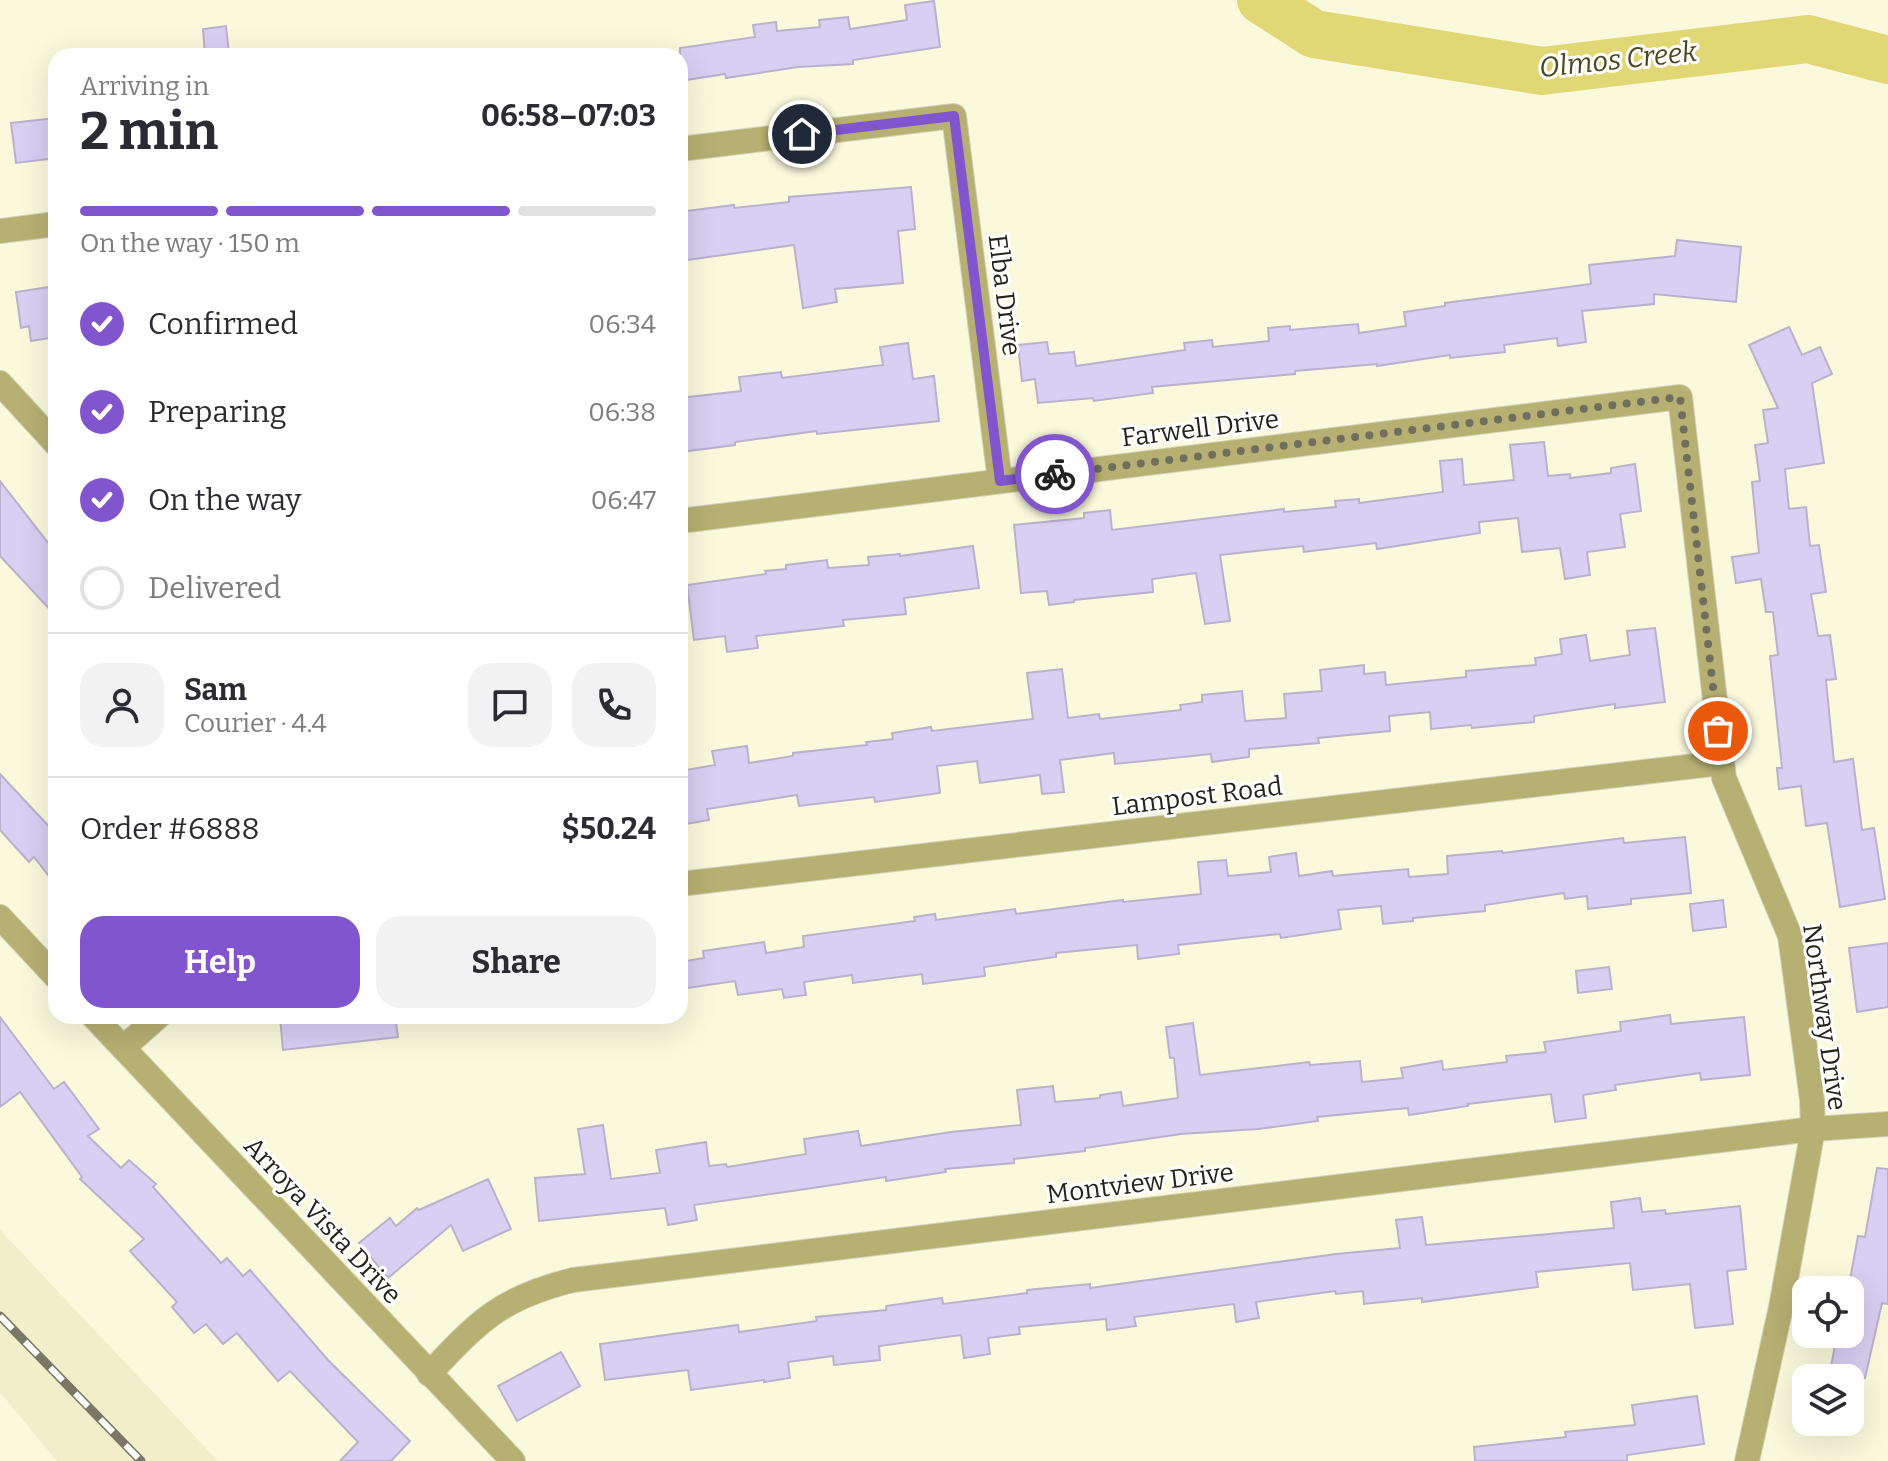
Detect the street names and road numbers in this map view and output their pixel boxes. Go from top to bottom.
street label: Elba Drive [982,233,1027,358]
street label: Farwell Drive [1120,403,1281,454]
street label: Lampost Road [1110,771,1284,822]
street label: Northway Drive [1796,922,1853,1112]
street label: Arroya Vista Drive [237,1131,408,1310]
street label: Montview Drive [1045,1157,1235,1210]

